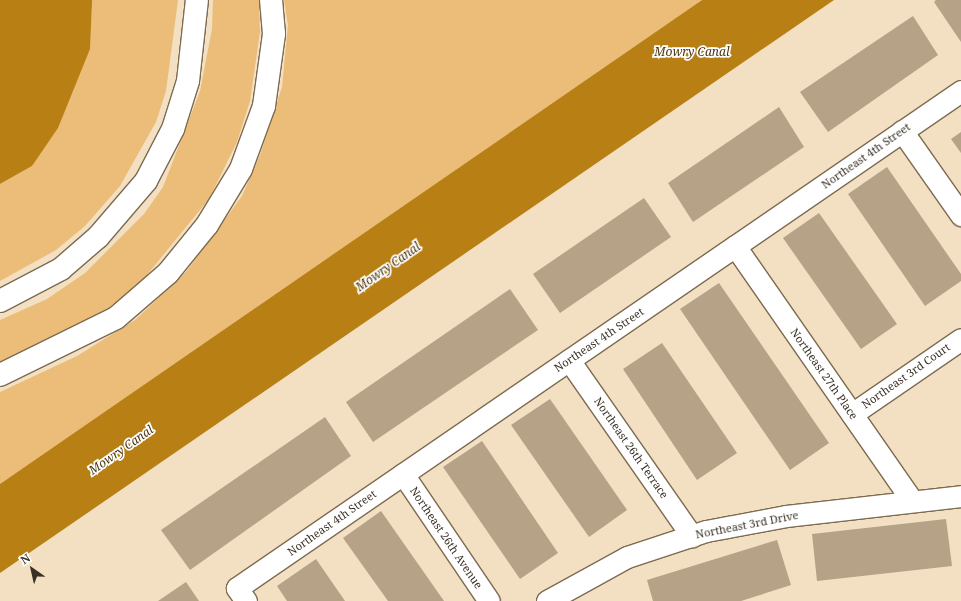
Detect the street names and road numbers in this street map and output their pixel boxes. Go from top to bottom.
street label: Northeast 4th Street [819,120,913,192]
street label: Northeast 4th Street [552,305,646,375]
street label: Northeast 27th Place [788,326,860,422]
street label: Northeast 3rd Court [859,341,953,411]
street label: Northeast 26th Terrace [591,395,671,501]
street label: Northeast 26th Avenue [407,485,485,591]
street label: Northeast 4th Street [285,487,379,559]
street label: Northeast 3rd Drive [694,509,800,541]

